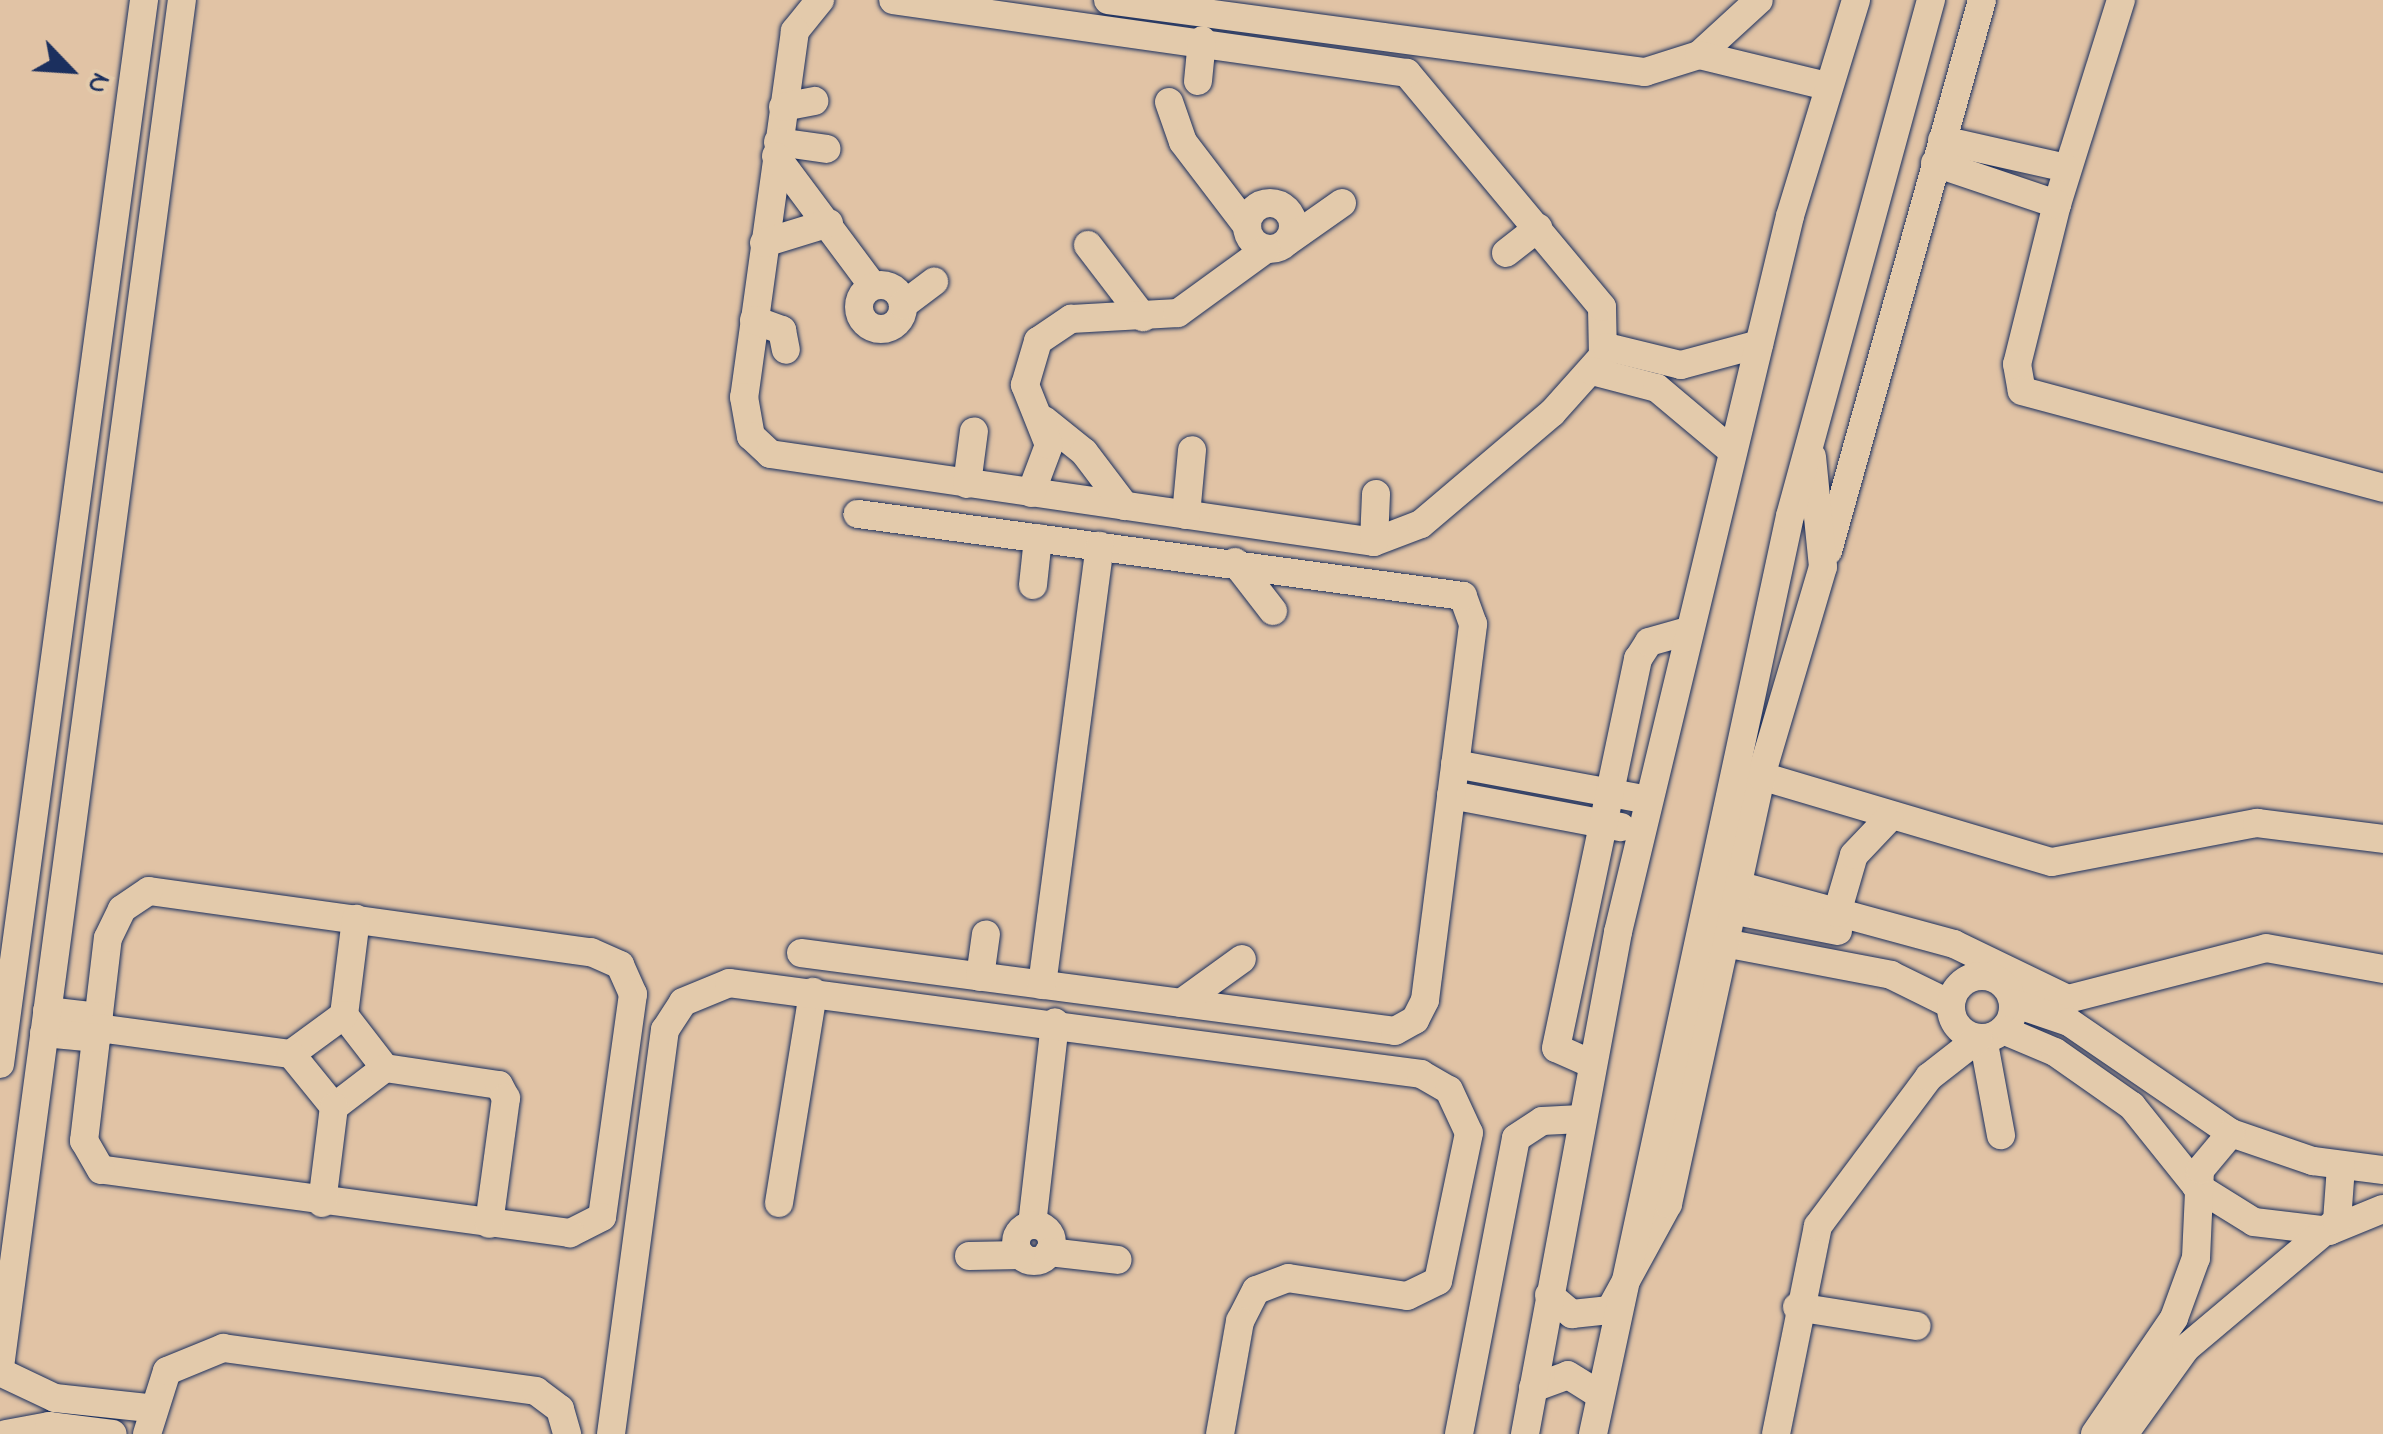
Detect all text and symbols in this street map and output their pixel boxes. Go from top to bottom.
north arrow [20,20,120,120]
text: N [75,66,120,100]

